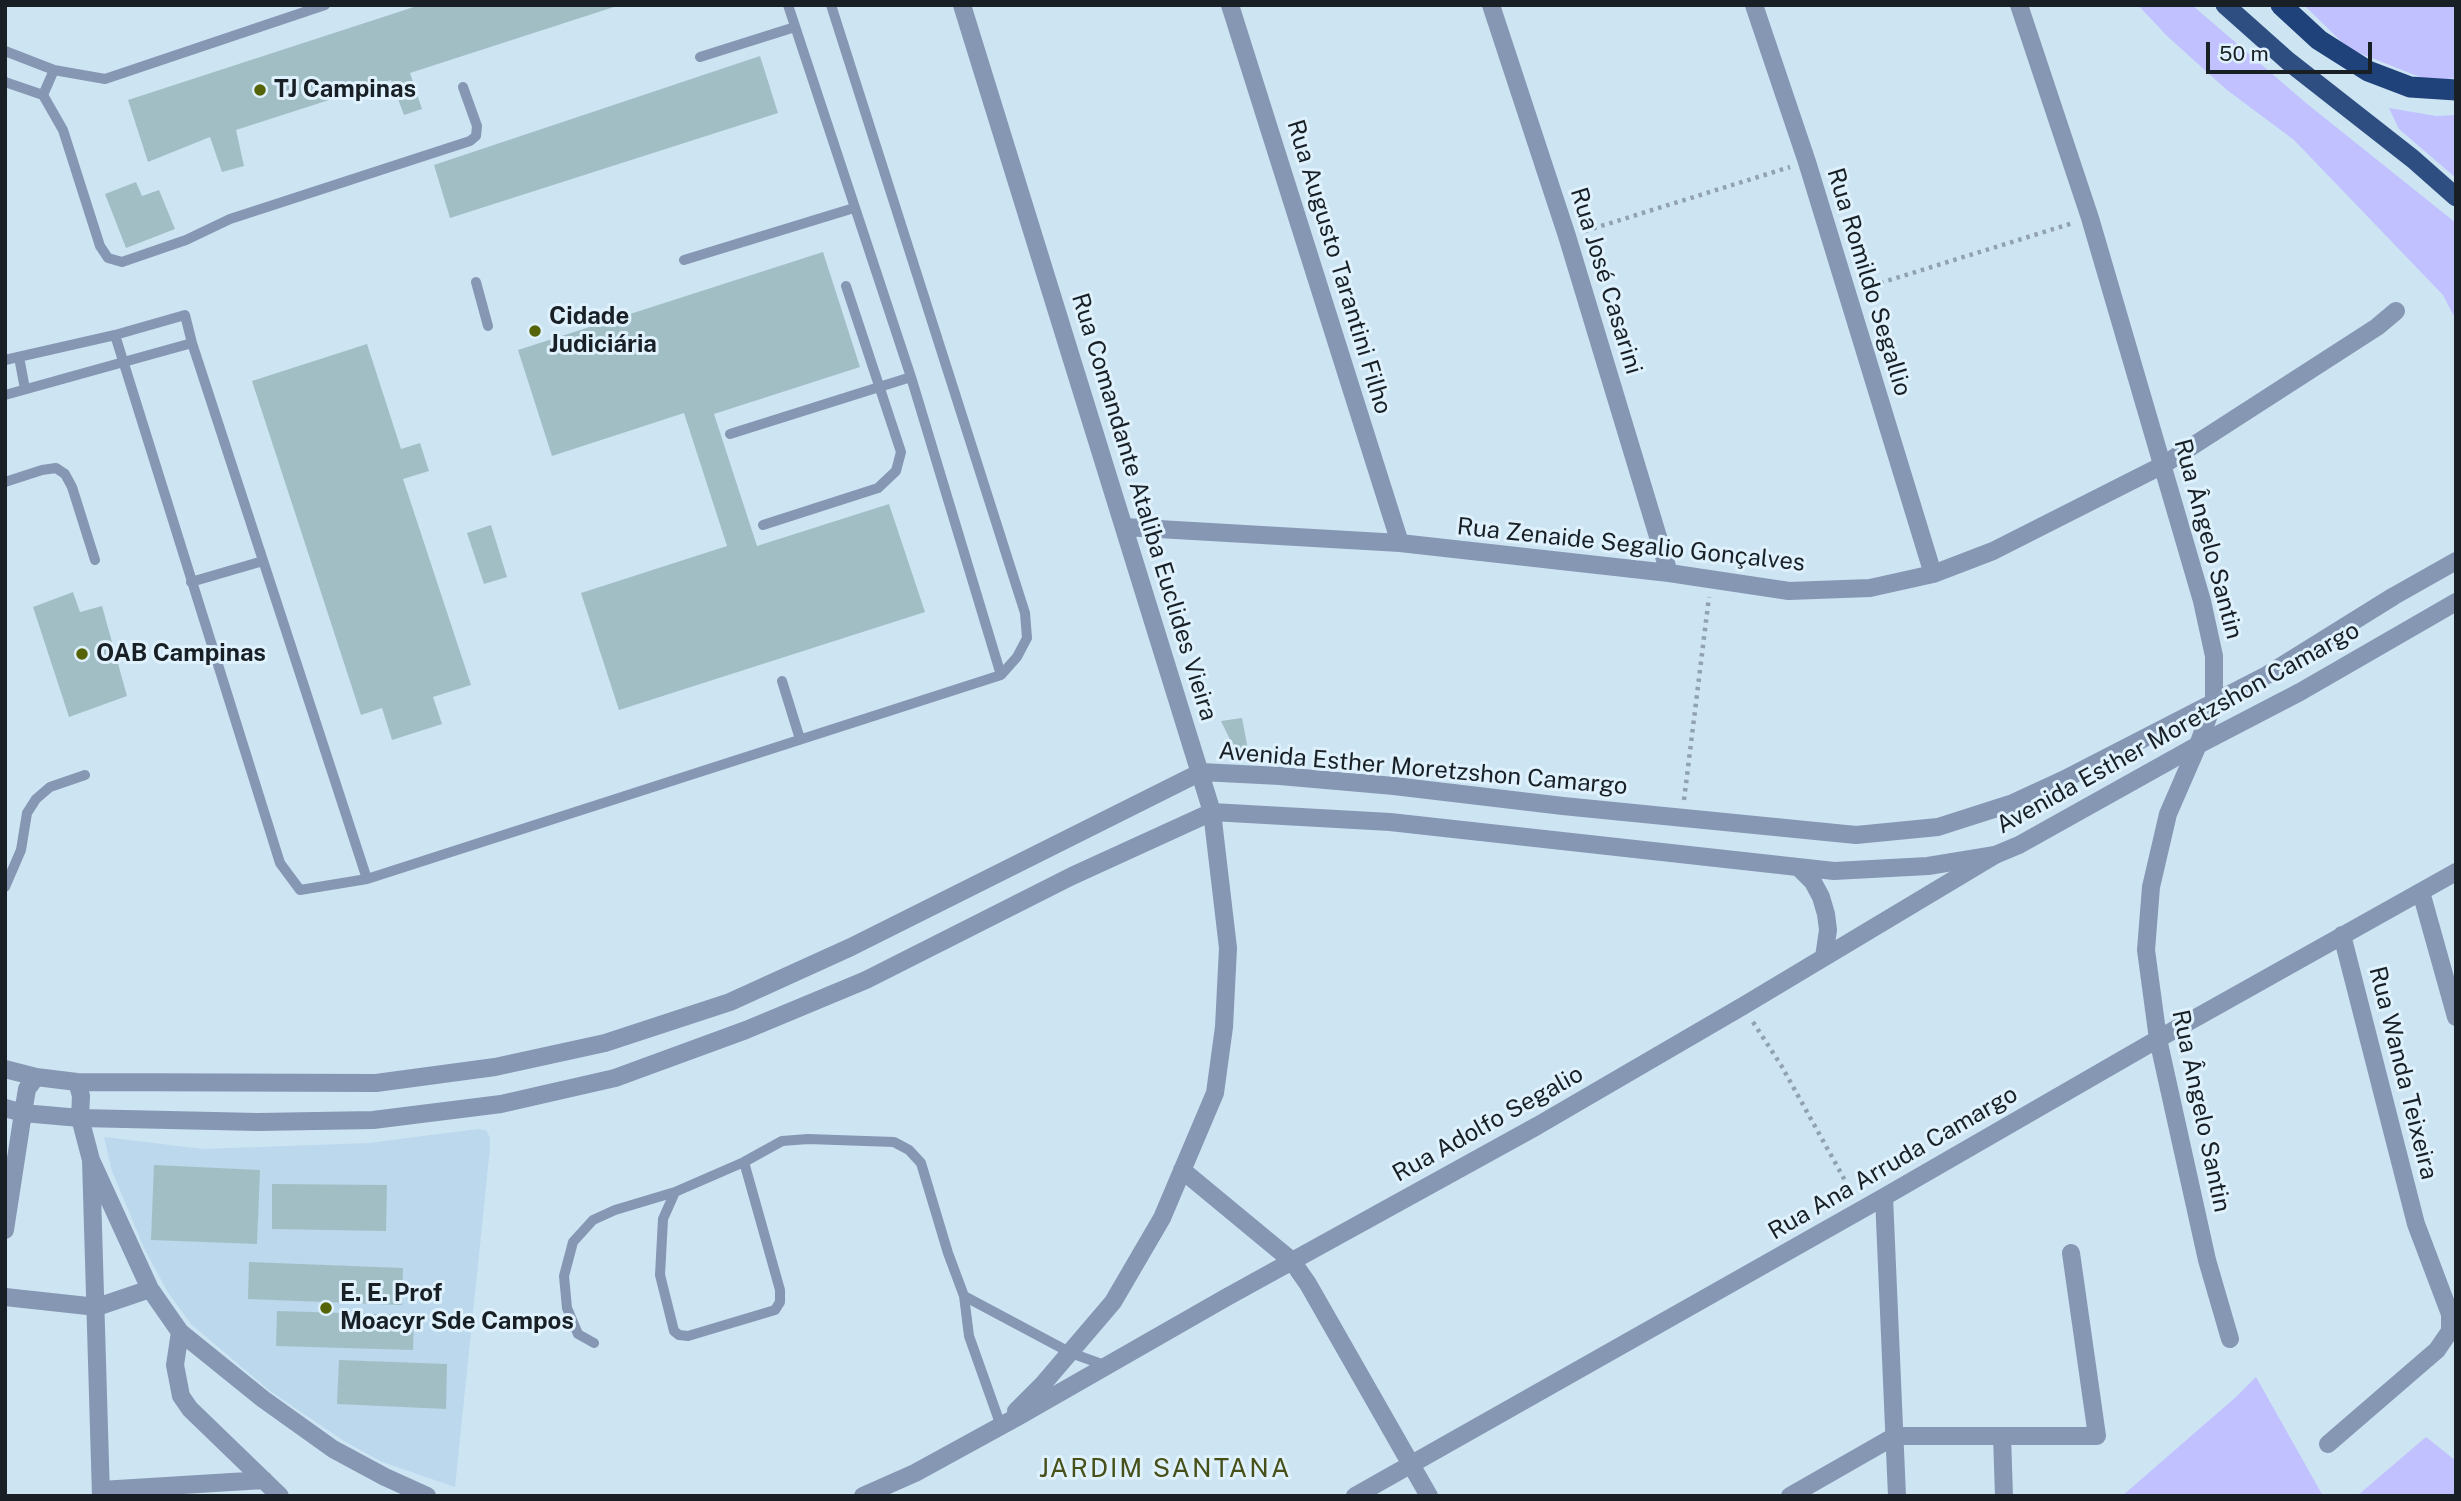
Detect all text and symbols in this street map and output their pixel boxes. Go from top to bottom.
scale bar [2209,28,2375,72]
text: 50 m [2219,41,2269,66]
place label: TJ Campinas [274,76,416,104]
marker: TJ Campinas [252,82,268,98]
street label: Rua Augusto Tarantini Filho [1280,116,1398,418]
street label: Rua Romildo Segallio [1821,165,1917,399]
street label: Rua José Casarini [1564,184,1648,378]
street label: Rua Comandante Ataliba Euclides Vieira [1065,290,1223,724]
place label: Cidade Judiciária [549,303,657,359]
marker: Cidade Judiciária [527,323,543,339]
street label: Rua Ângelo Santin [2167,436,2249,642]
street label: Rua Zenaide Segalio Gonçalves [1456,512,1806,578]
street label: Avenida Esther Moretzshon Camargo [1992,616,2364,840]
place label: OAB Campinas [96,640,266,668]
marker: OAB Campinas [74,646,90,662]
street label: Avenida Esther Moretzshon Camargo [1217,737,1629,801]
street label: Rua Wanda Teixeira [2363,963,2443,1183]
street label: Rua Ângelo Santin [2165,1007,2237,1215]
street label: Rua Adolfo Segalio [1388,1060,1588,1188]
street label: Rua Ana Arruda Camargo [1763,1080,2023,1246]
place label: E. E. Prof Moacyr Sde Campos [340,1280,574,1336]
marker: E. E. Prof Moacyr Sde Campos [318,1300,334,1316]
district label: JARDIM SANTANA [1040,1453,1290,1485]

